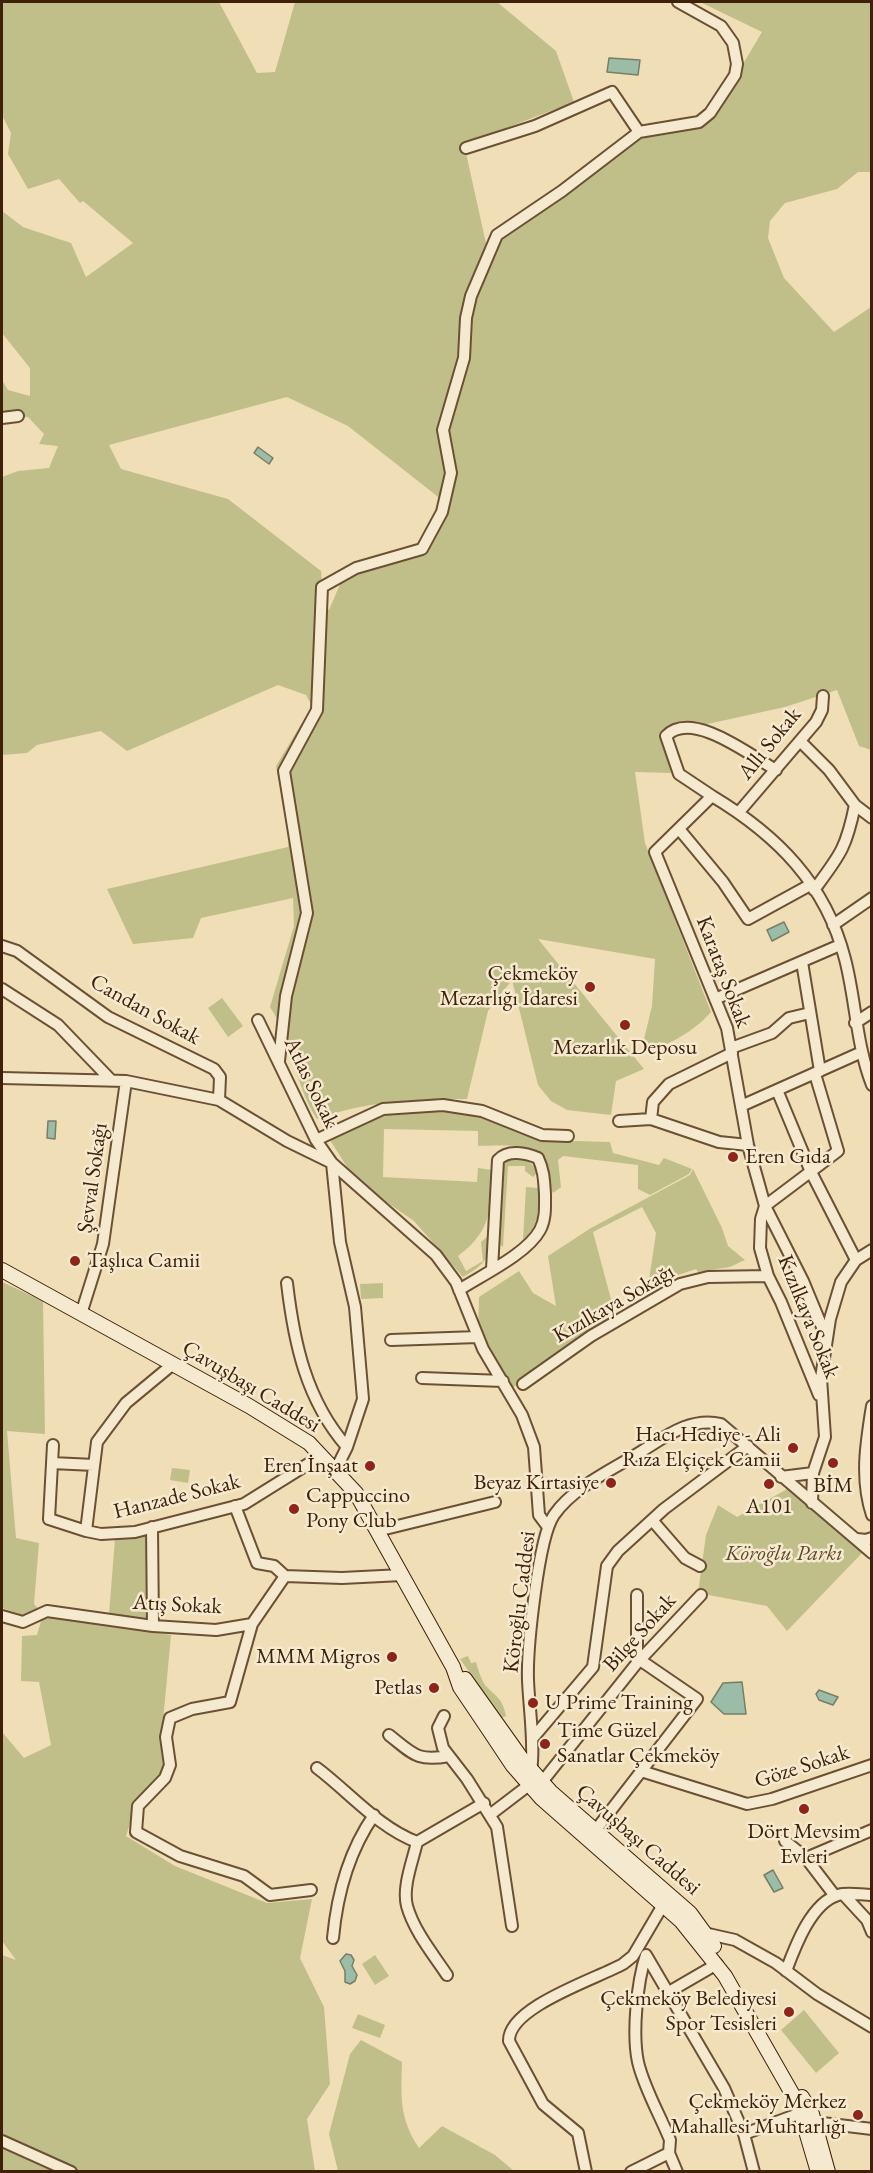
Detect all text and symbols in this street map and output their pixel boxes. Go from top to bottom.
street label: Allı Sokak [733,702,807,786]
street label: Karataş Sokak [690,913,756,1031]
place label: Çekmeköy Mezarlığı İdaresi [440,961,578,1012]
street label: Candan Sokak [85,969,205,1051]
marker: Çekmeköy Mezarlığı İdaresi [583,980,597,994]
marker: Mezarlık Deposu [618,1018,632,1032]
street label: Atlas Sokak [278,1033,344,1133]
place label: Mezarlık Deposu [553,1035,697,1061]
street label: Şevval Sokağı [72,1121,114,1235]
place label: Eren Gıda [745,1144,831,1170]
marker: Eren Gıda [726,1150,740,1164]
place label: Taşlıca Camii [87,1248,200,1274]
street label: Kızılkaya Sokak [771,1251,845,1383]
marker: Taşlıca Camii [68,1254,82,1268]
street label: Kızılkaya Sokağı [549,1259,679,1349]
street label: Çavuşbaşı Caddesi [177,1335,325,1439]
place label: Hacı Hediye - Ali Rıza Elçiçek Camii [622,1422,781,1474]
marker: Hacı Hediye - Ali Rıza Elçiçek Camii [786,1441,800,1455]
place label: Eren İnşaat [263,1453,358,1479]
marker: BİM [826,1456,840,1470]
marker: Eren İnşaat [363,1459,377,1473]
street label: Hanzade Sokak [111,1469,243,1525]
place label: Beyaz Kırtasiye [474,1470,599,1496]
place label: BİM [813,1473,853,1499]
marker: Beyaz Kırtasiye [604,1476,618,1490]
marker: A101 [762,1477,776,1491]
place label: Cappuccino Pony Club [306,1483,410,1534]
place label: A101 [746,1494,792,1520]
marker: Cappuccino Pony Club [287,1502,301,1516]
street label: Köroğlu Caddesi [498,1530,542,1674]
park label: Köroğlu Parkı [725,1541,843,1567]
street label: Bilge Sokak [598,1588,682,1678]
street label: Atış Sokak [132,1589,222,1621]
place label: MMM Migros [256,1644,380,1670]
marker: MMM Migros [385,1650,399,1664]
place label: Petlas [374,1675,422,1701]
marker: Petlas [427,1681,441,1695]
place label: U Prime Training [545,1690,693,1716]
marker: U Prime Training [526,1696,540,1710]
place label: Time Güzel Sanatlar Çekmeköy [557,1718,720,1770]
marker: Time Güzel Sanatlar Çekmeköy [538,1737,552,1751]
street label: Göze Sokak [751,1739,853,1795]
street label: Çavuşbaşı Caddesi [570,1779,706,1901]
marker: Dört Mevsim Evleri [797,1802,811,1816]
place label: Dört Mevsim Evleri [747,1819,861,1870]
place label: Çekmeköy Belediyesi Spor Tesisleri [600,1986,777,2038]
marker: Çekmeköy Belediyesi Spor Tesisleri [782,2005,796,2019]
place label: Çekmeköy Merkez Mahallesi Muhtarlığı [670,2089,846,2140]
marker: Çekmeköy Merkez Mahallesi Muhtarlığı [851,2108,865,2122]

